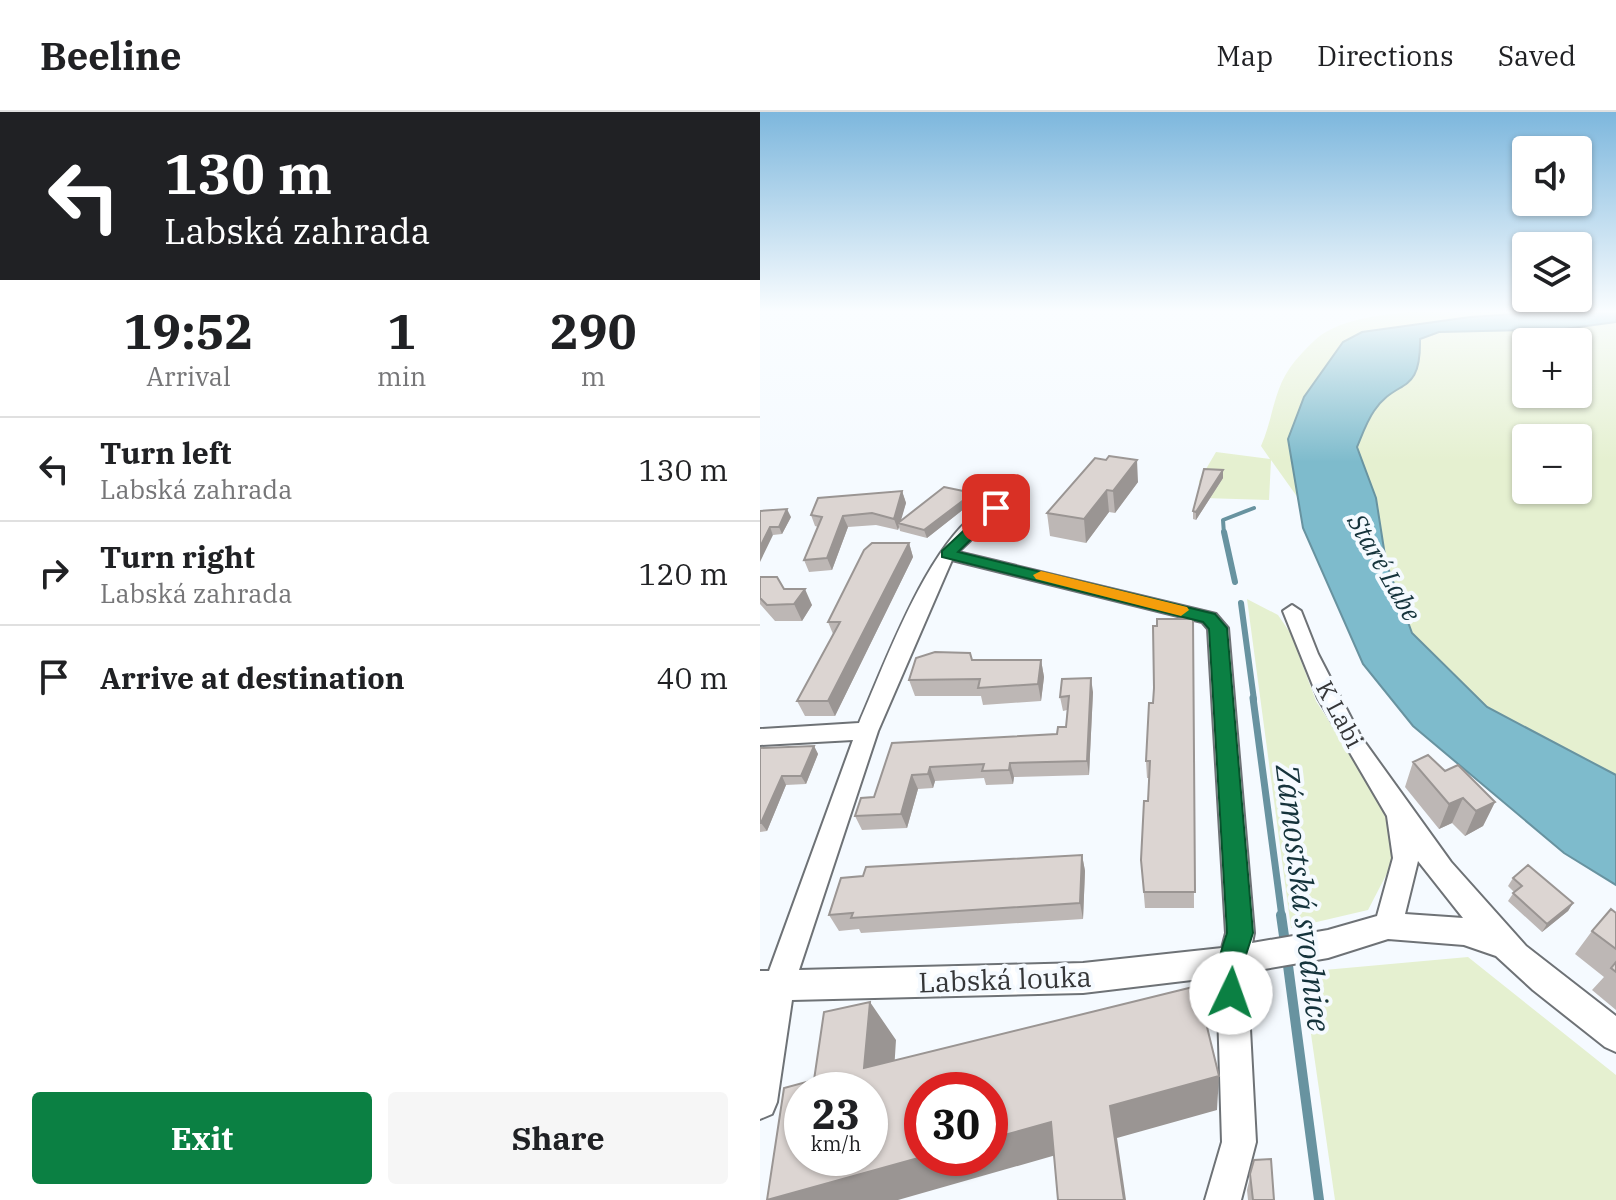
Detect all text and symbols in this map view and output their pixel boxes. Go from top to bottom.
text: Beeline [40,31,182,80]
text: Map [1216,37,1273,74]
text: Directions [1317,37,1454,74]
text: Saved [1498,37,1576,74]
map controls [1512,136,1592,504]
button: sound [1512,136,1592,216]
text: 130 m [164,137,332,209]
icon: left [32,144,136,248]
text: Labská zahrada [164,207,430,254]
button: layers [1512,232,1592,312]
text: 19:52 [124,300,253,362]
text: 1 [387,300,416,362]
text: 290 [550,300,636,362]
button: + [1512,328,1592,408]
text: Arrival [146,359,231,393]
text: min [377,359,426,393]
text: m [581,359,606,393]
button: − [1512,424,1592,504]
text: Turn left [100,433,232,472]
icon: left [32,447,76,491]
text: 130 m [638,450,728,489]
text: Labská zahrada [100,472,292,506]
pin [962,474,1030,542]
icon: arrive [974,486,1018,530]
water label: Staré Labe [1340,506,1430,627]
text: Turn right [100,537,255,576]
icon: right [32,551,76,595]
text: 120 m [638,554,728,593]
text: Labská zahrada [100,576,292,610]
icon: arrive [32,655,76,699]
text: Arrive at destination [100,658,405,697]
text: 40 m [656,658,728,697]
street label: K Labi [1309,675,1371,753]
water label: Zámostská svodnice [1267,761,1341,1034]
position arrow [1189,951,1273,1035]
street label: Labská louka [918,957,1092,1001]
speed limit sign: 30 [904,1072,1008,1176]
text: 23 [812,1088,860,1140]
button: Exit [32,1092,372,1184]
button: Share [388,1092,728,1184]
text: km/h [811,1130,861,1157]

